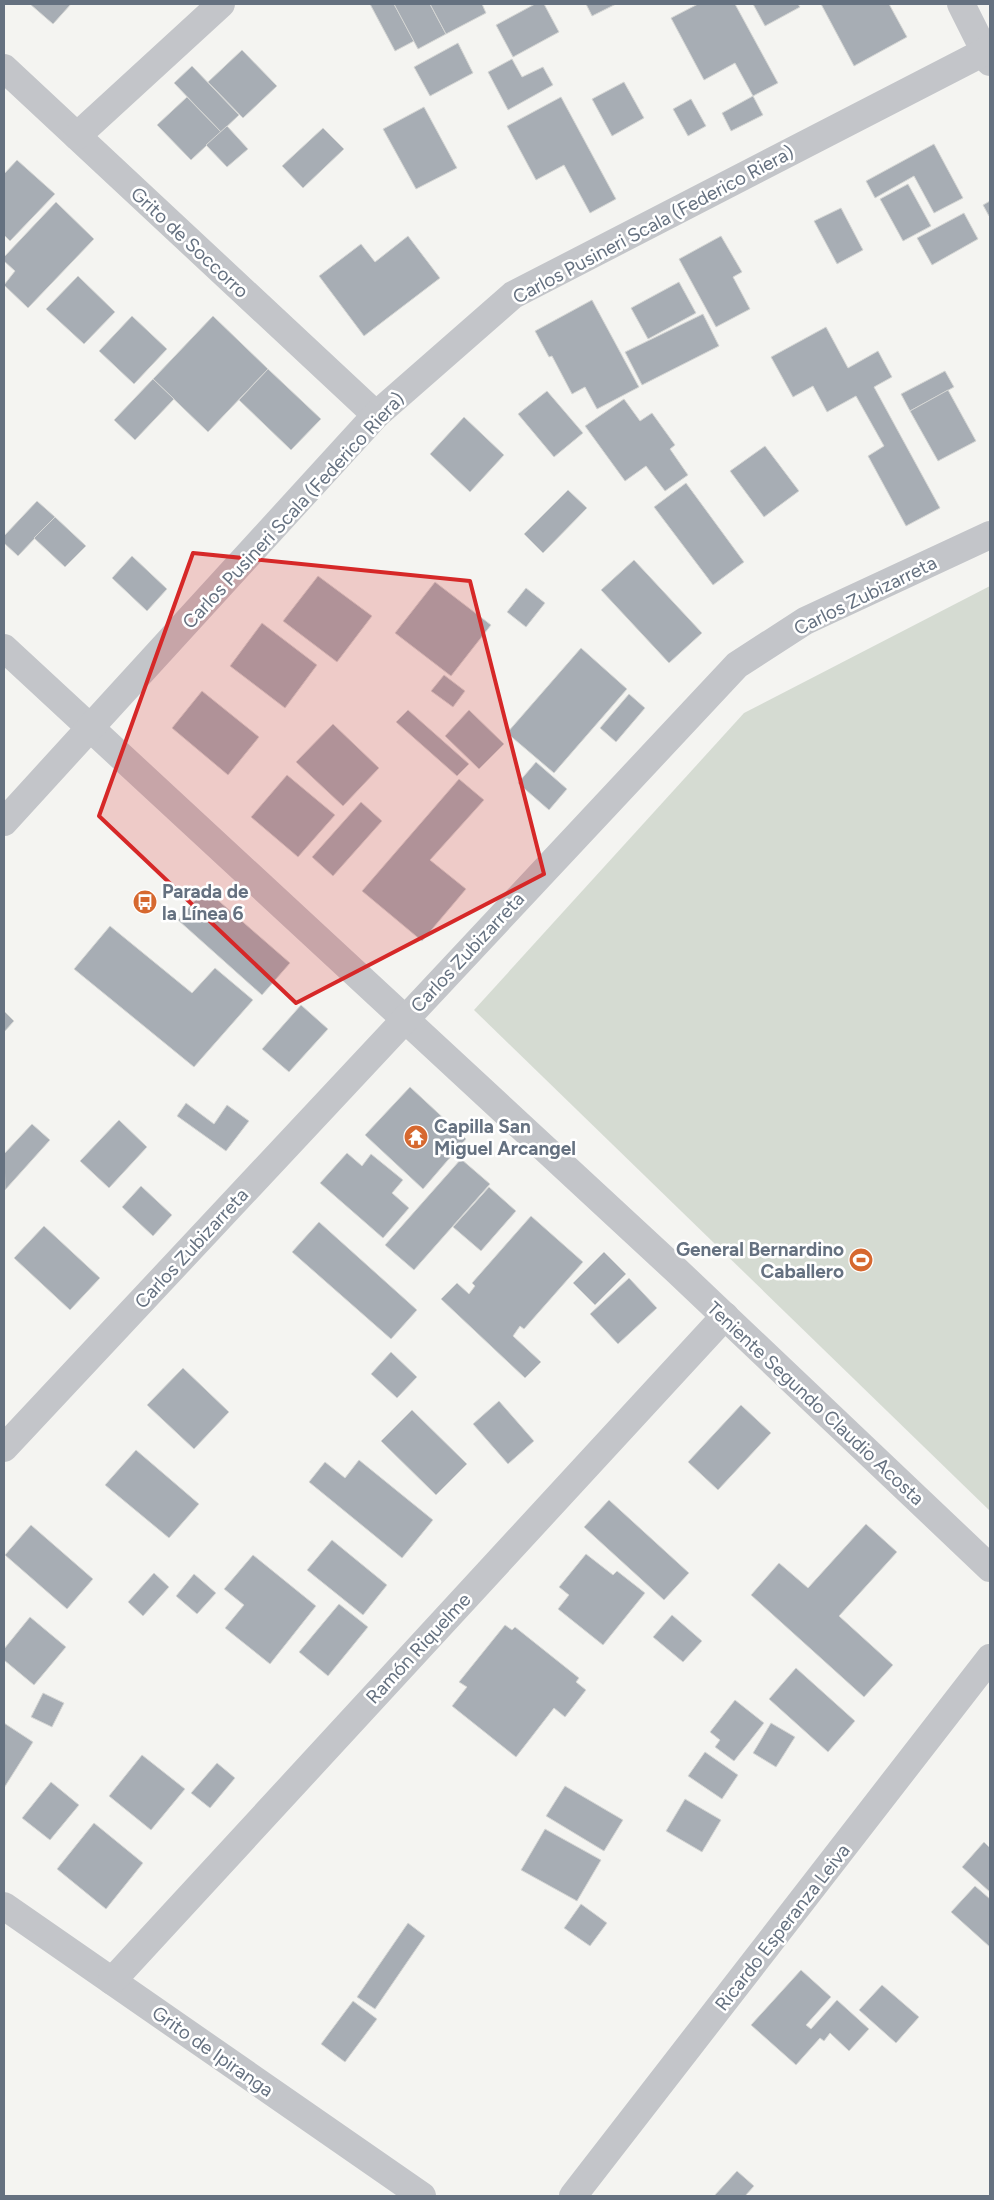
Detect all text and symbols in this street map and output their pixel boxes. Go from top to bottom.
street label: Carlos Pusineri Scala (Federico Riera) [509,140,798,309]
street label: Grito de Soccorro [126,182,253,303]
street label: Carlos Pusineri Scala (Federico Riera) [177,387,409,633]
street label: Carlos Zubizarreta [790,551,940,640]
place label: Parada de la Línea 6 [162,880,249,925]
street label: Carlos Zubizarreta [406,887,529,1017]
bus stop icon: Parada de la Línea 6 [132,889,158,915]
place label: Capilla San Miguel Arcangel [434,1115,576,1160]
temple icon: Capilla San Miguel Arcangel [403,1124,429,1150]
street label: Carlos Zubizarreta [130,1183,253,1313]
place label: General Bernardino Caballero [676,1238,844,1283]
sports icon: General Bernardino Caballero [848,1247,874,1273]
street label: Teniente Segundo Claudio Acosta [702,1297,929,1510]
street label: Ramón Riquelme [361,1588,476,1708]
street label: Ricardo Esperanza Leiva [710,1839,855,2015]
street label: Grito de Ipiranga [148,2001,278,2102]

